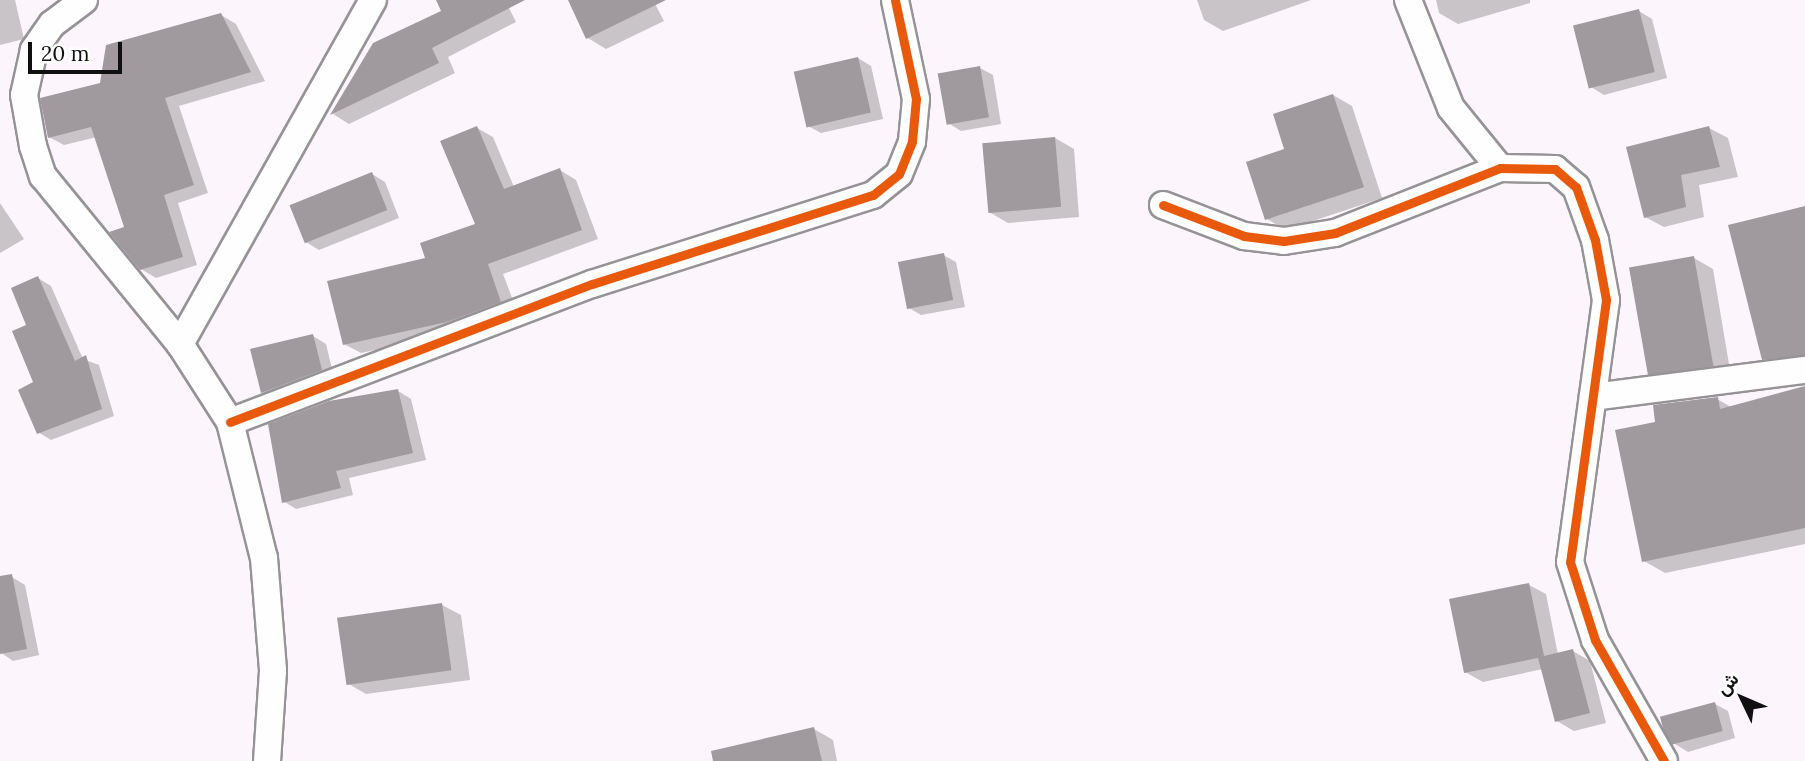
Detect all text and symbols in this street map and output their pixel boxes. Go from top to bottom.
scale bar [32,28,126,72]
text: 20 m [41,40,90,67]
north arrow [1707,663,1777,733]
text: ش [1710,667,1743,700]

